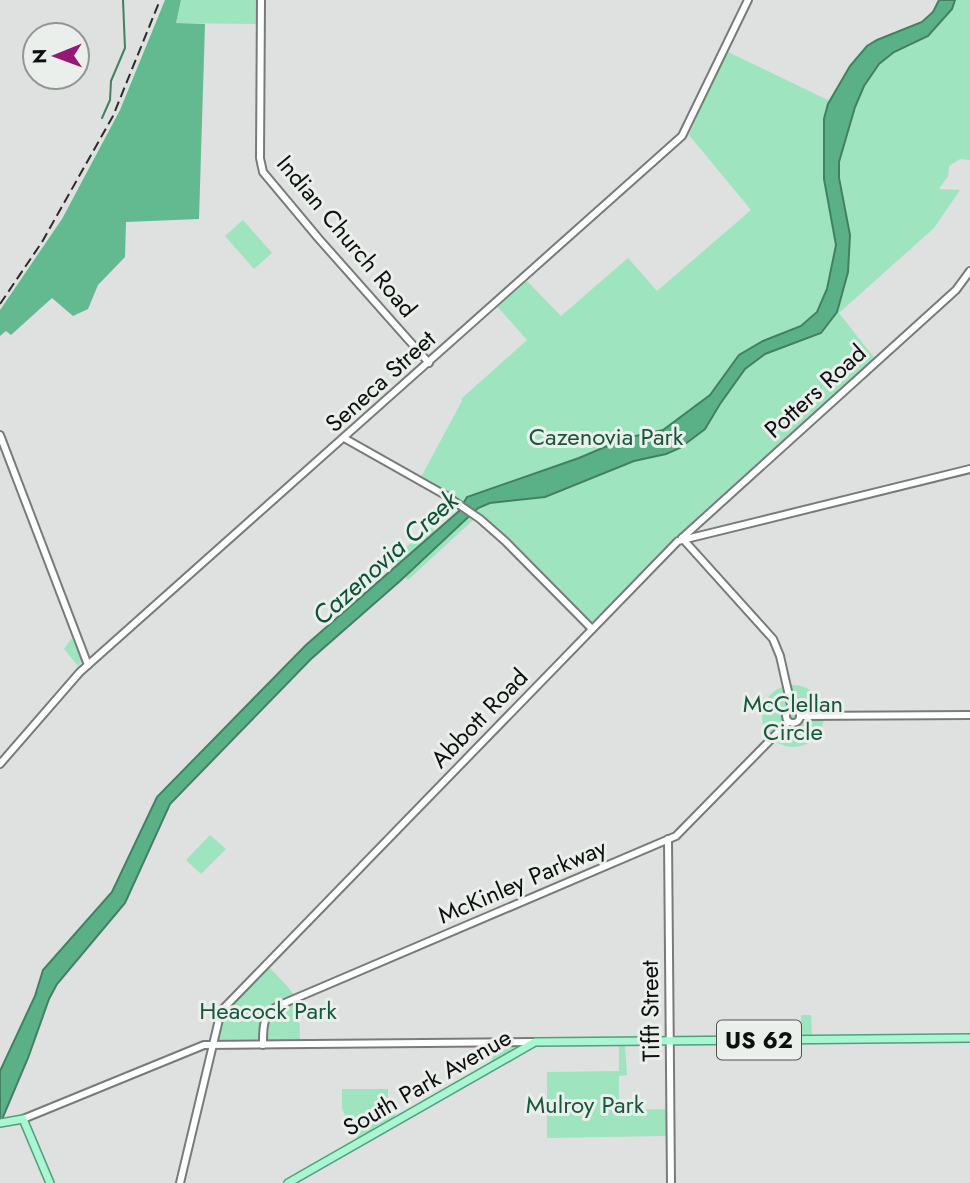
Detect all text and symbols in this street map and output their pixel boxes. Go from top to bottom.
north arrow [21,21,91,91]
text: N [26,49,53,64]
street label: Indian Church Road [269,147,425,325]
street label: Seneca Street [317,322,443,440]
street label: Potters Road [756,336,874,446]
park label: Cazenovia Park [529,419,684,454]
water label: Cazenovia Creek [304,481,468,634]
street label: Abbott Road [422,660,536,776]
park label: McClellan Circle [743,686,843,749]
street label: McKinley Parkway [432,830,612,932]
street label: Tifft Street [632,960,668,1062]
park label: Heacock Park [199,993,337,1028]
street label: South Park Avenue [336,1020,518,1144]
road number: US 62 [717,1021,801,1060]
park label: Mulroy Park [526,1087,645,1122]

